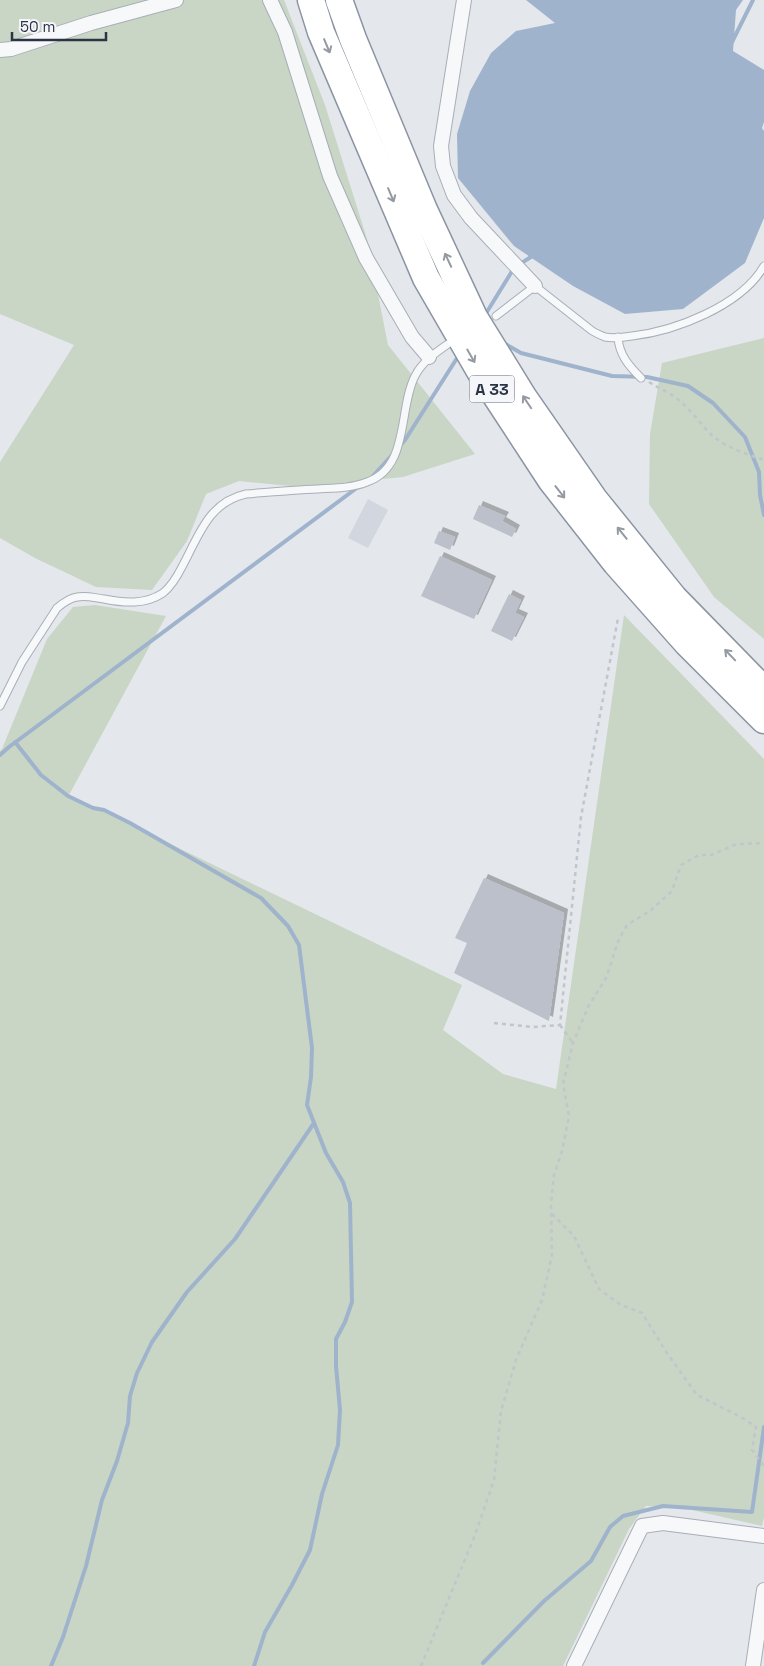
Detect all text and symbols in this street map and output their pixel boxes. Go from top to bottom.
scale bar [12,10,106,42]
text: 50 m [20,17,55,36]
one-way arrow [323,38,333,53]
one-way arrow [387,188,396,203]
one-way arrow [442,253,452,268]
one-way arrow [467,348,477,362]
road number: A 33 [470,376,514,402]
one-way arrow [522,395,532,409]
one-way arrow [555,485,566,498]
one-way arrow [617,527,628,540]
one-way arrow [724,649,736,661]

